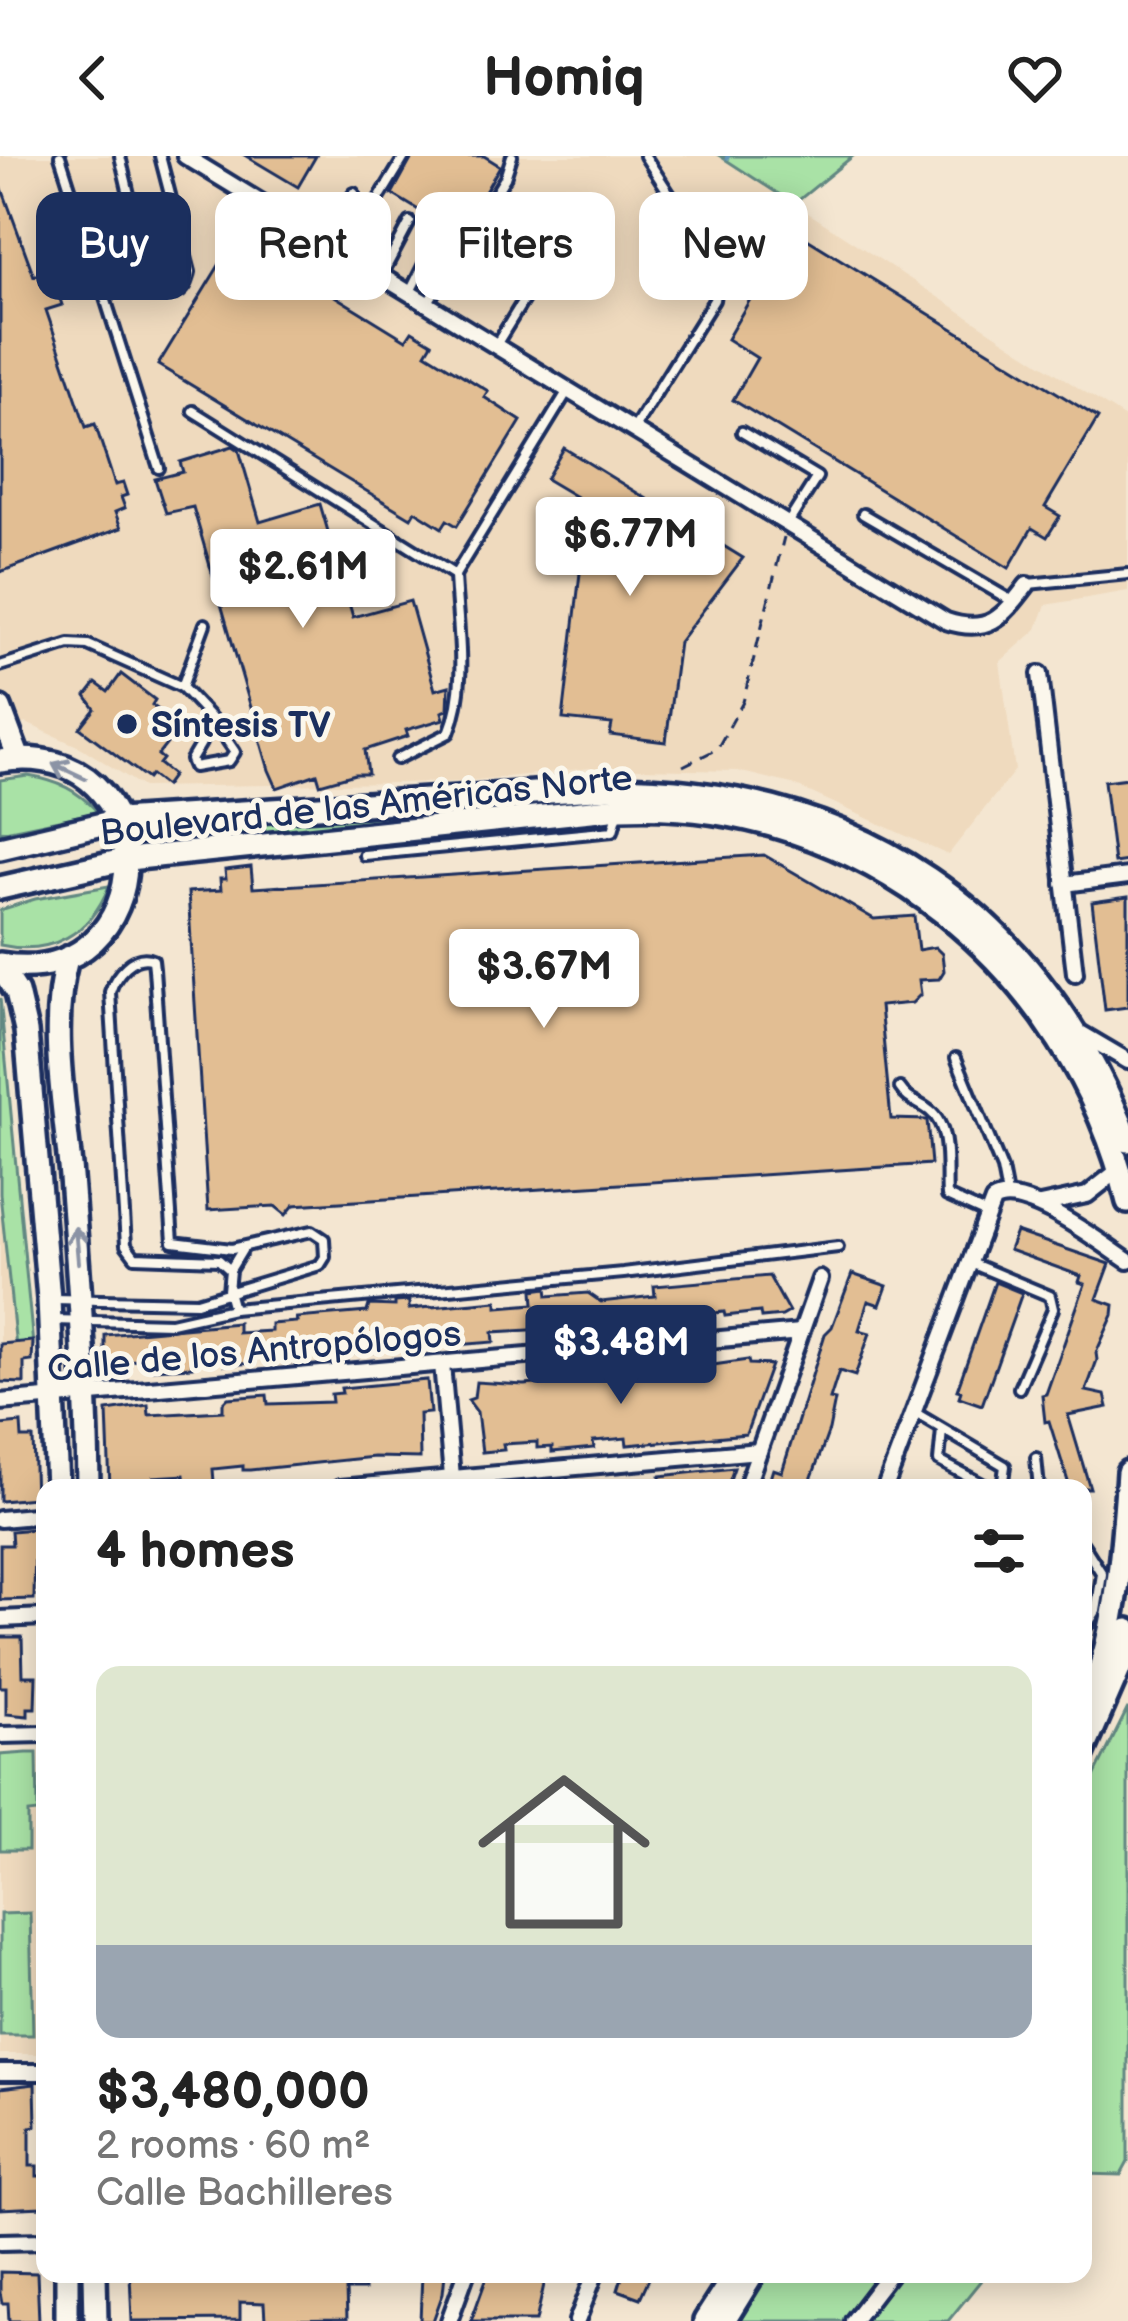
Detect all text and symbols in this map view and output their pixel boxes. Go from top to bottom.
icon: back [60,45,126,111]
icon: heart [1002,45,1068,111]
text: Homiq [483,46,645,111]
chip: Buy [36,192,191,300]
chip: Rent [215,192,391,300]
chip: Filters [415,192,615,300]
chip: New [639,192,808,300]
pin: $6.77M [532,497,728,599]
text: $6.77M [563,512,697,559]
pin: $2.61M [205,529,401,631]
text: $2.61M [237,544,369,591]
place label: Síntesis TV [151,705,331,748]
marker: Síntesis TV [114,711,140,737]
street label: Boulevard de las Américas Norte [98,757,635,856]
one-way arrow [52,759,88,781]
pin: $3.67M [446,929,642,1031]
text: $3.67M [476,944,612,991]
one-way arrow [65,1226,88,1265]
pin: $3.48M [523,1305,719,1407]
street label: Calle de los Antropólogos [46,1313,463,1392]
text: $3.48M [552,1320,690,1367]
icon: filters [966,1518,1032,1584]
text: 4 homes [96,1521,295,1582]
icon: home [456,1744,672,1960]
text: $3,480,000 [96,2062,370,2123]
text: 2 rooms · 60 m² [96,2123,371,2170]
text: Calle Bachilleres [96,2170,393,2217]

